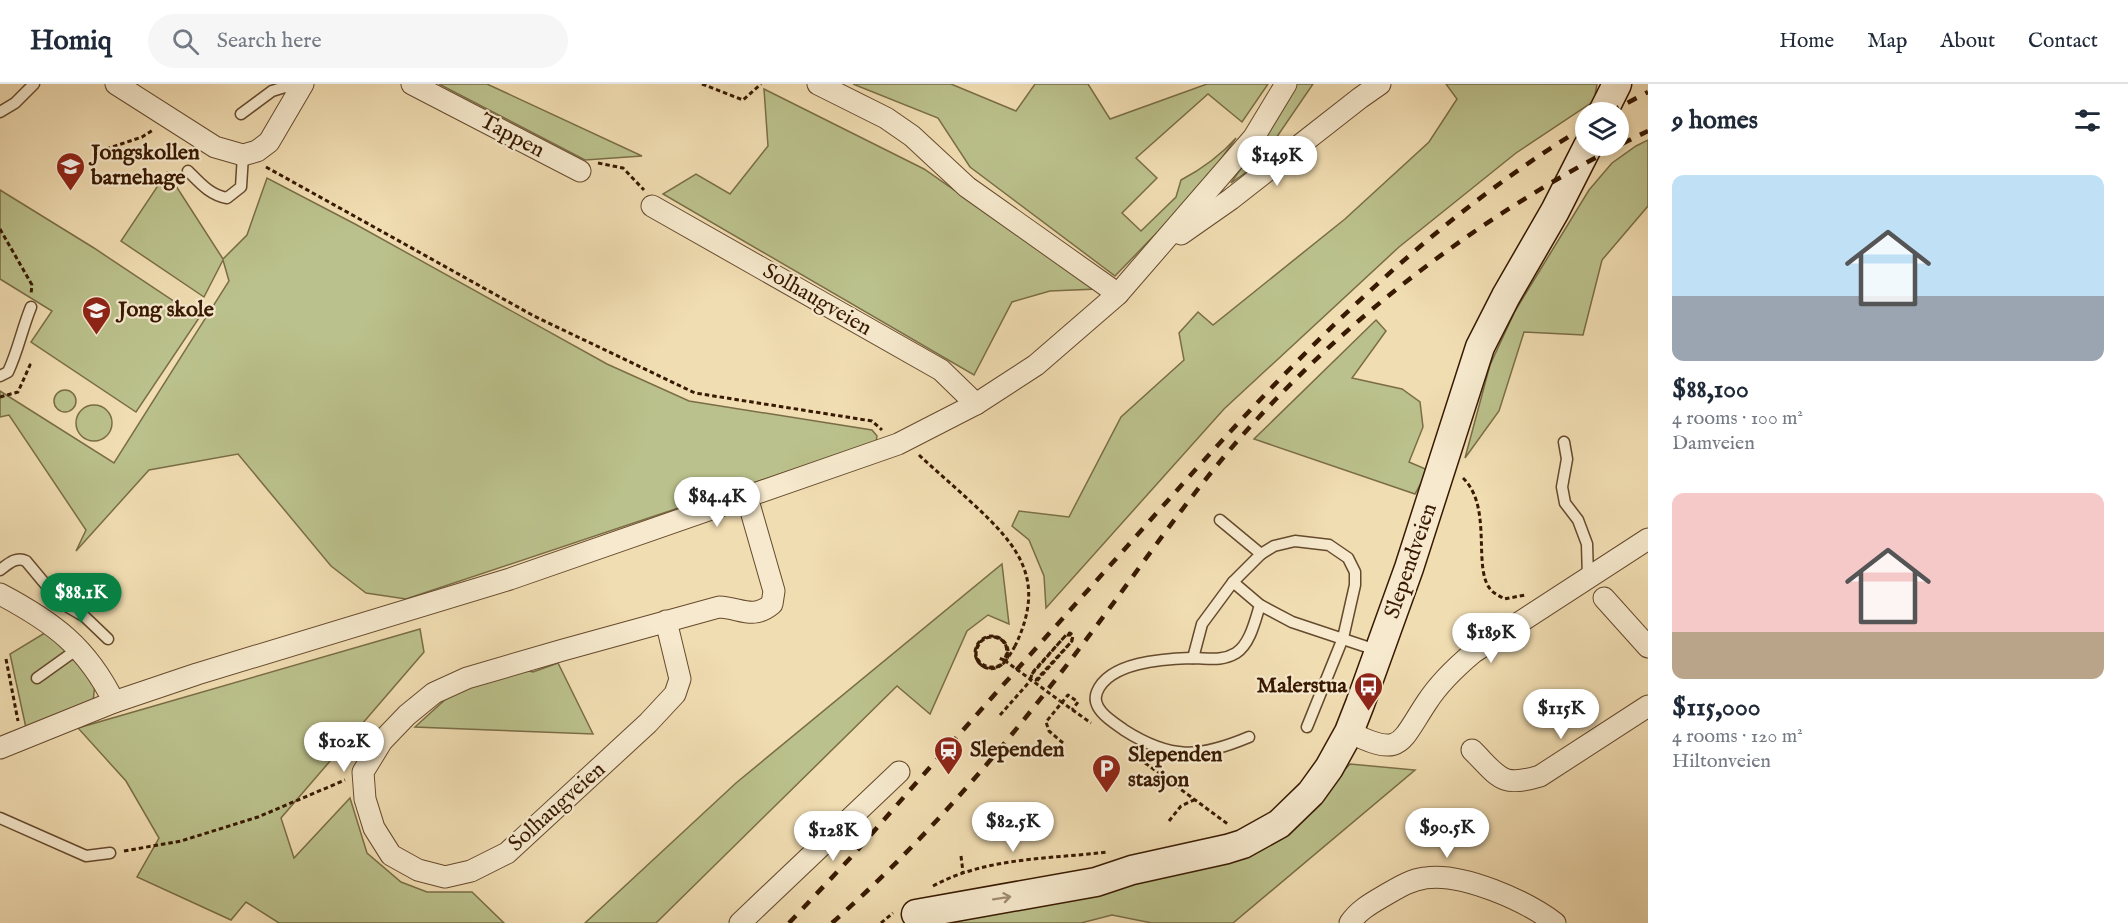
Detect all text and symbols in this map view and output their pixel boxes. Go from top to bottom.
search box [148,14,568,68]
text: Homiq [30,24,112,59]
icon: search [169,25,202,58]
text: Search here [217,27,322,55]
text: Home [1779,28,1834,55]
text: Map [1867,28,1907,55]
text: About [1940,28,1995,55]
text: Contact [2028,28,2098,55]
map controls [1575,102,1629,156]
button: layers [1575,102,1629,156]
text: 9 homes [1672,104,1758,137]
icon: filters [2071,104,2104,137]
street label: Tappen [475,107,550,165]
pin: $149K [1235,136,1319,187]
place label: Jongskollen barnehage [88,139,200,192]
text: $149K [1251,143,1303,168]
school or university icon: Jongskollen barnehage [54,150,86,192]
icon: home [1834,214,1942,322]
street label: Solhaugveien [757,258,877,343]
school or university icon: Jong skole [81,294,113,336]
place label: Jong skole [115,296,214,324]
text: $88,100 [1672,373,1749,406]
text: 4 rooms · 100 m² [1672,406,1803,431]
text: Damveien [1672,431,1755,456]
pin: $84.4K [668,477,766,528]
text: $84.4K [688,484,746,509]
street label: Slependveien [1378,499,1444,622]
icon: home [1834,532,1942,640]
pin: $88.1K [32,573,130,624]
text: $88.1K [55,580,107,605]
pin: $189K [1449,613,1533,664]
text: $189K [1466,620,1516,645]
bus stop icon: Malerstua [1352,670,1384,712]
place label: Malerstua [1257,672,1347,700]
pin: $115K [1519,689,1603,740]
text: $115,000 [1672,691,1760,724]
text: $115K [1537,696,1585,721]
pin: $102K [302,722,386,773]
text: 4 rooms · 120 m² [1672,724,1803,749]
text: $102K [318,729,370,754]
station icon: Slependen [933,734,965,776]
place label: Slependen [970,736,1065,764]
place label: Slependen stasjon [1128,741,1223,794]
text: Hiltonveien [1672,749,1771,774]
parking icon: Slependen stasjon [1091,752,1123,794]
street label: Solhaugveien [503,756,612,858]
pin: $82.5K [964,802,1062,853]
pin: $90.5K [1398,808,1496,859]
text: $82.5K [986,809,1040,834]
pin: $128K [791,811,875,862]
text: $90.5K [1419,815,1475,840]
text: $128K [808,818,858,843]
one-way arrow [992,892,1011,903]

